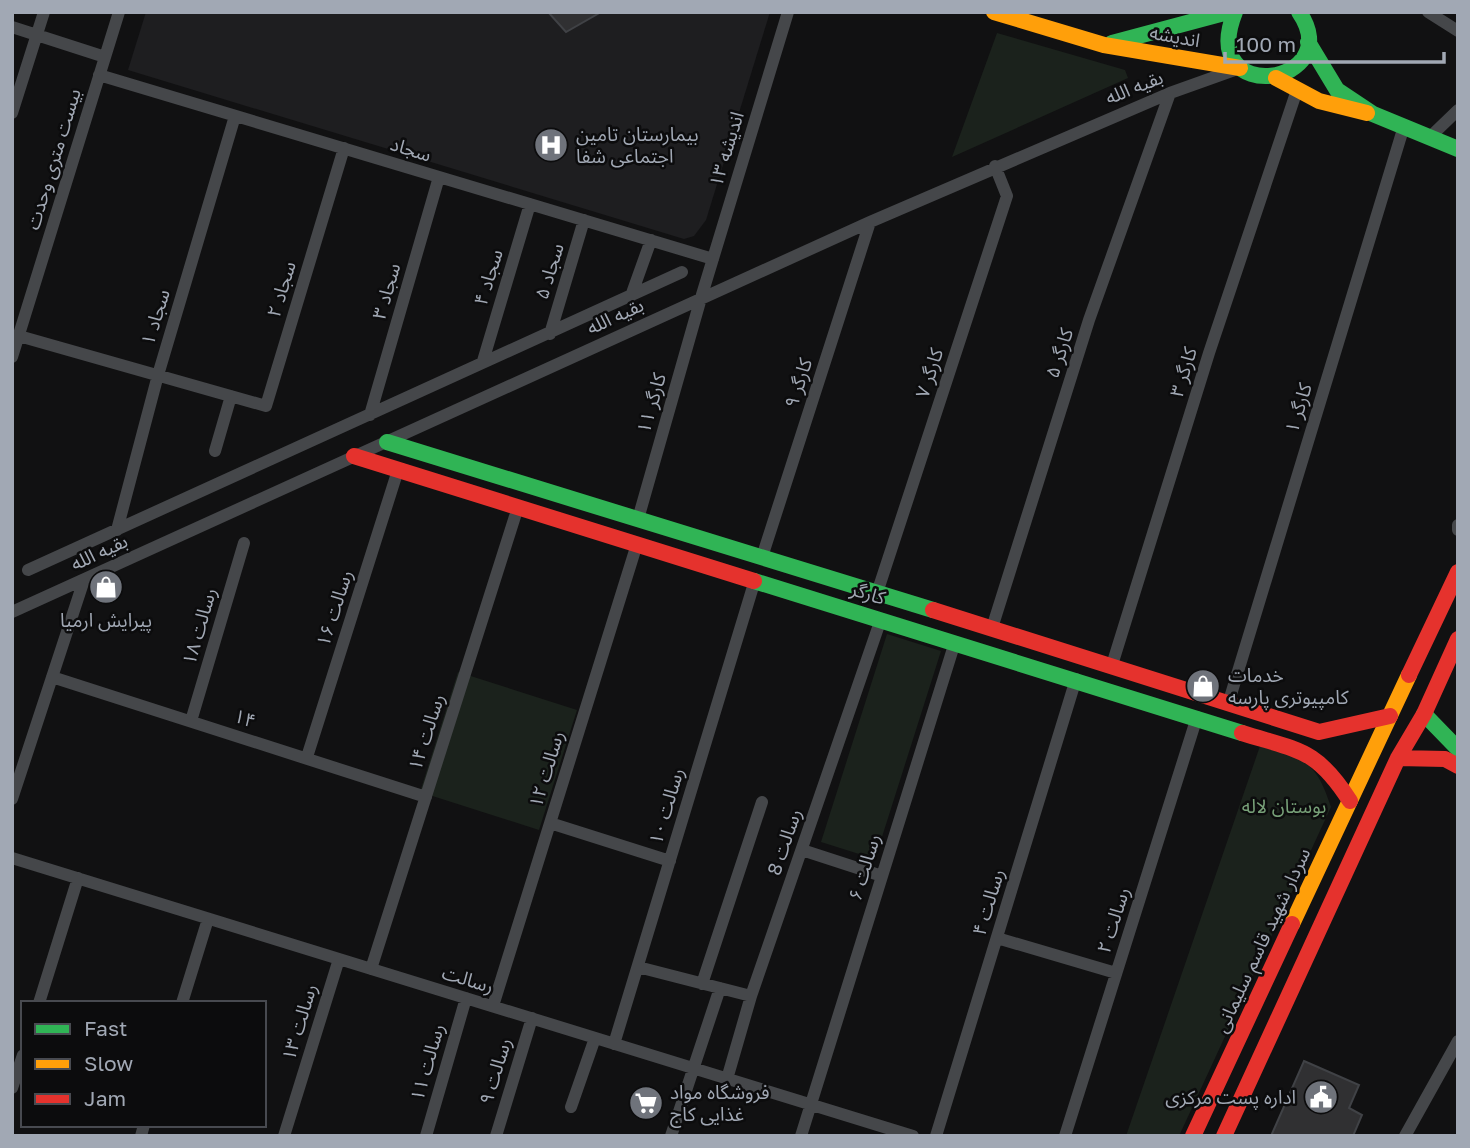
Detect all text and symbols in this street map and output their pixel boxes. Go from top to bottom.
street label: اندیشه [1148,20,1202,51]
scale bar [1225,21,1444,65]
text: 100 m [1236,31,1296,57]
street label: بقیه الله [1102,65,1166,109]
street label: بیست متری وحدت [20,86,86,232]
street label: اندیشه ۱۳ [703,109,748,189]
place label: بیمارستان تامین اجتماعی شفا [576,122,699,168]
hospital icon: بیمارستان تامین اجتماعی شفا [532,126,570,164]
street label: سجاد [388,131,434,166]
street label: سجاد ۵ [529,240,568,302]
street label: سجاد ۴ [468,246,507,308]
street label: سجاد ۲ [261,258,300,320]
street label: سجاد ۳ [367,260,404,322]
street label: سجاد ۱ [135,286,174,348]
street label: بقیه الله [583,292,647,339]
street label: کارگر ۵ [1040,324,1079,381]
street label: کارگر ۳ [1164,343,1202,400]
street label: کارگر ۷ [910,344,949,401]
street label: کارگر ۹ [779,354,818,411]
street label: کارگر ۱۱ [631,369,671,436]
street label: کارگر ۱ [1279,379,1317,436]
street label: بقیه الله [67,528,131,575]
street label: رسالت ۱۶ [310,567,358,649]
shop icon: پیرایش ارمیا [87,568,125,606]
street label: کارگر [847,576,889,610]
street label: رسالت ۱۸ [177,585,221,667]
place label: پیرایش ارمیا [60,608,152,633]
place label: خدمات کامپیوتری پارسه [1228,663,1350,710]
shop icon: خدمات کامپیوتری پارسه [1184,667,1222,705]
street label: رسالت ۱۴ [402,691,450,773]
street label: ۱۴ [231,703,259,732]
street label: رسالت ۱۲ [523,728,569,810]
street label: رسالت ۱۰ [643,765,689,847]
park label: بوستان لاله [1242,794,1326,818]
street label: رسالت 8 [761,806,807,878]
street label: رسالت ۶ [843,831,885,903]
street label: سردار شهید قاسم سلیمانی [1209,844,1318,1038]
street label: رسالت ۴ [967,866,1009,938]
street label: رسالت ۲ [1091,884,1135,956]
street label: رسالت [439,960,497,998]
street label: رسالت ۱۳ [276,981,322,1063]
legend [21,1001,266,1127]
text: Fast [84,1015,127,1041]
street label: رسالت ۱۱ [405,1021,449,1103]
street label: رسالت ۹ [474,1035,516,1107]
text: Slow [84,1050,133,1076]
public building icon: اداره پست مرکزی [1302,1078,1340,1116]
place label: فروشگاه مواد غذایی کاج [670,1080,770,1128]
supermarket icon: فروشگاه مواد غذایی کاج [627,1084,665,1122]
text: Jam [84,1085,126,1111]
place label: اداره پست مرکزی [1165,1085,1296,1110]

